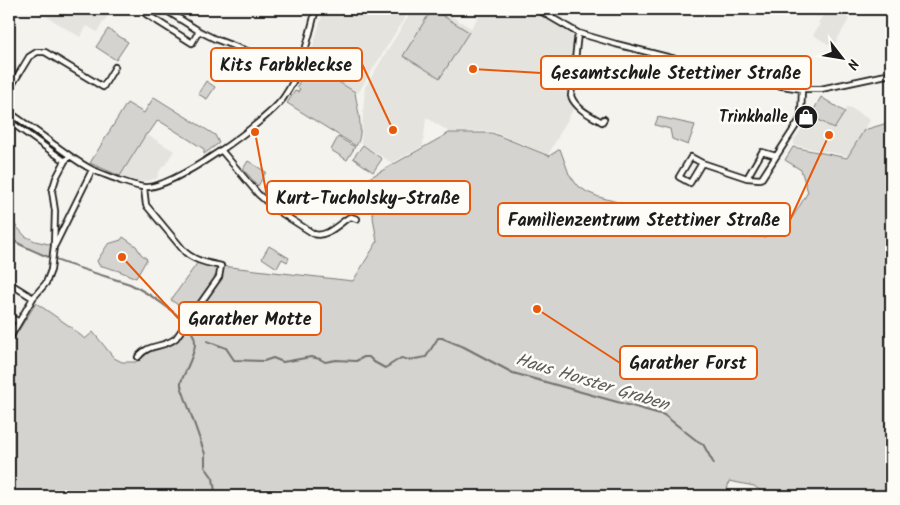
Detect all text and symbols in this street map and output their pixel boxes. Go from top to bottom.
north arrow [818,32,868,82]
callout: Kits Farbkleckse [211,48,362,81]
text: Kits Farbkleckse [220,52,352,81]
text: N [840,55,864,74]
callout: Gesamtschule Stettiner Straße [541,56,811,89]
text: Gesamtschule Stettiner Straße [551,60,801,89]
shop icon: Trinkhalle [793,104,819,130]
place label: Trinkhalle [719,105,788,130]
callout: Kurt-Tucholsky-Straße [267,181,470,214]
text: Kurt-Tucholsky-Straße [276,185,460,214]
callout: Familienzentrum Stettiner Straße [498,203,790,236]
text: Familienzentrum Stettiner Straße [508,207,780,236]
callout: Garather Motte [179,302,321,335]
text: Garather Motte [189,306,312,335]
water label: Haus Horster Graben [512,346,673,420]
callout: Garather Forst [620,346,757,379]
text: Garather Forst [629,350,747,379]

